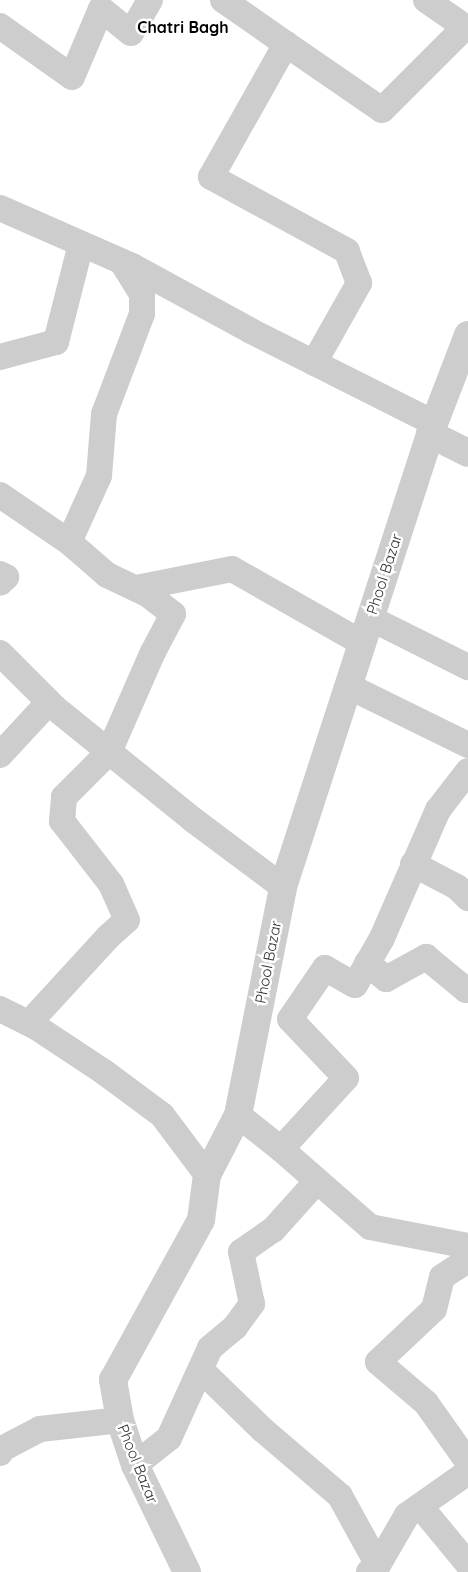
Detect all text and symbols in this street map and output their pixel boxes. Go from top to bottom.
district label: Chatri Bagh [137,17,229,37]
street label: Phool Bazar [362,531,406,617]
street label: Phool Bazar [251,919,285,1005]
street label: Phool Bazar [114,1422,162,1506]

